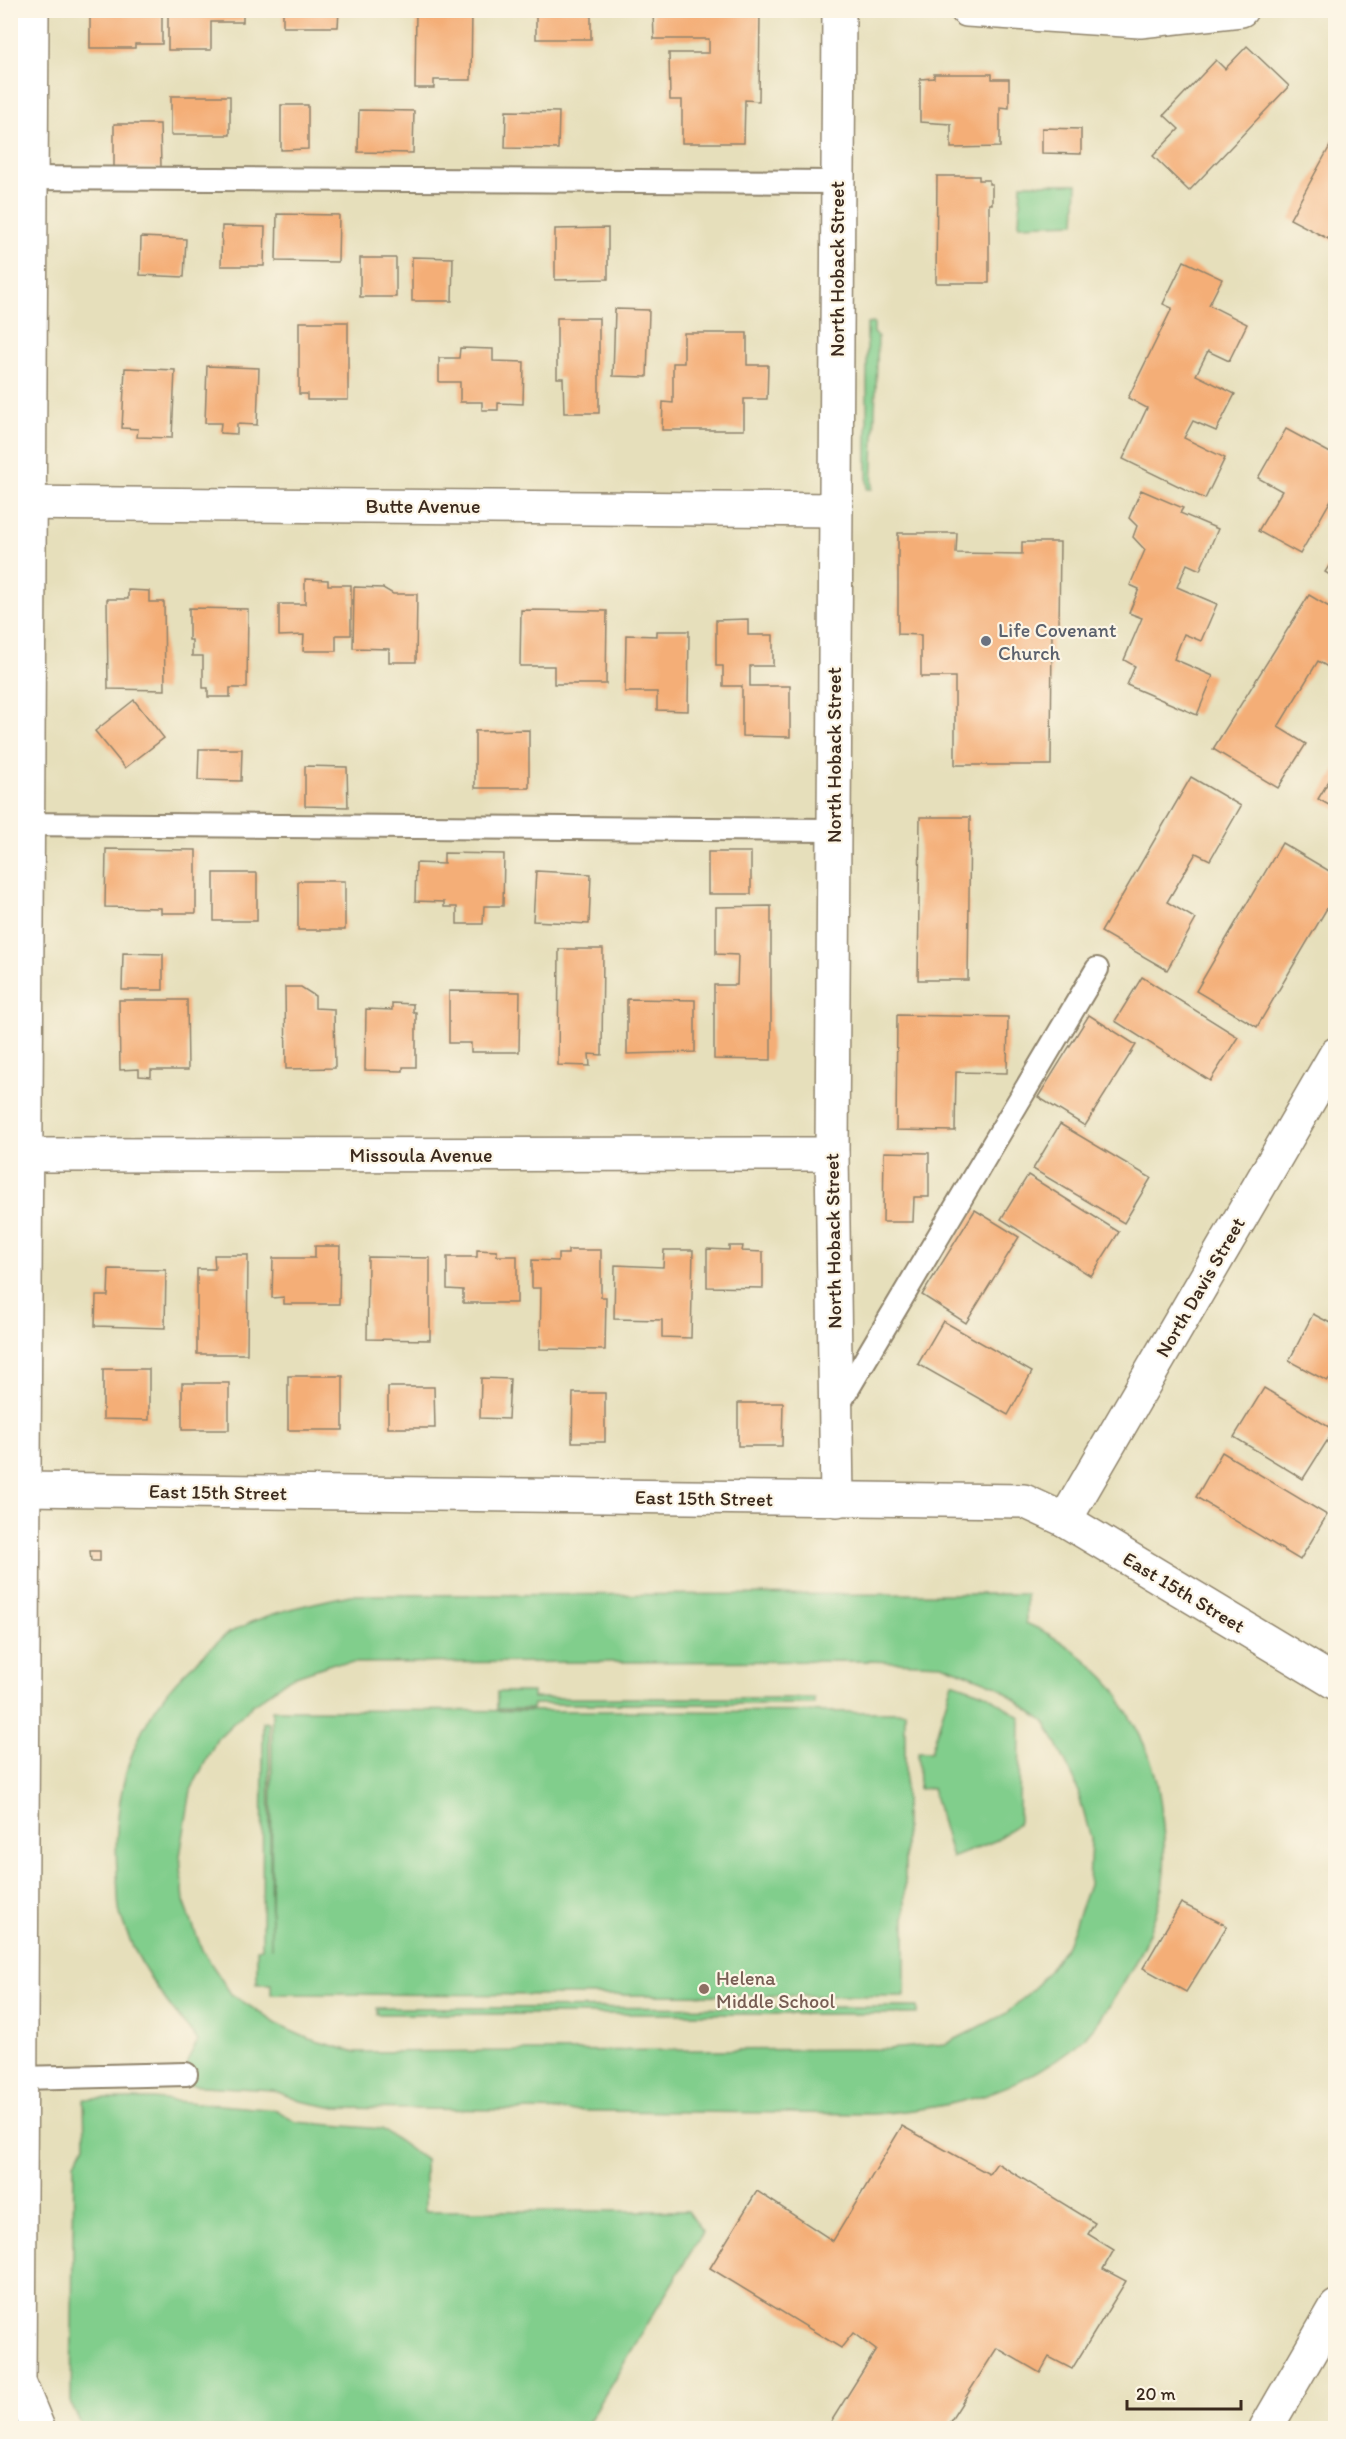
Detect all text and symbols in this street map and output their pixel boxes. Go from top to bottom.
street label: North Hoback Street [825,181,849,357]
street label: Butte Avenue [366,494,480,518]
place label: Life Covenant Church [998,618,1117,665]
marker: Life Covenant Church [979,634,993,648]
street label: North Hoback Street [822,667,846,843]
street label: Missoula Avenue [349,1143,493,1167]
street label: North Hoback Street [819,1153,847,1329]
street label: North Davis Street [1150,1212,1250,1361]
street label: East 15th Street [149,1479,287,1505]
street label: East 15th Street [635,1485,773,1511]
street label: East 15th Street [1119,1546,1249,1638]
place label: Helena Middle School [716,1966,835,2013]
marker: Helena Middle School [697,1982,711,1996]
scale bar [1127,2373,1241,2411]
text: 20 m [1136,2383,1176,2405]

